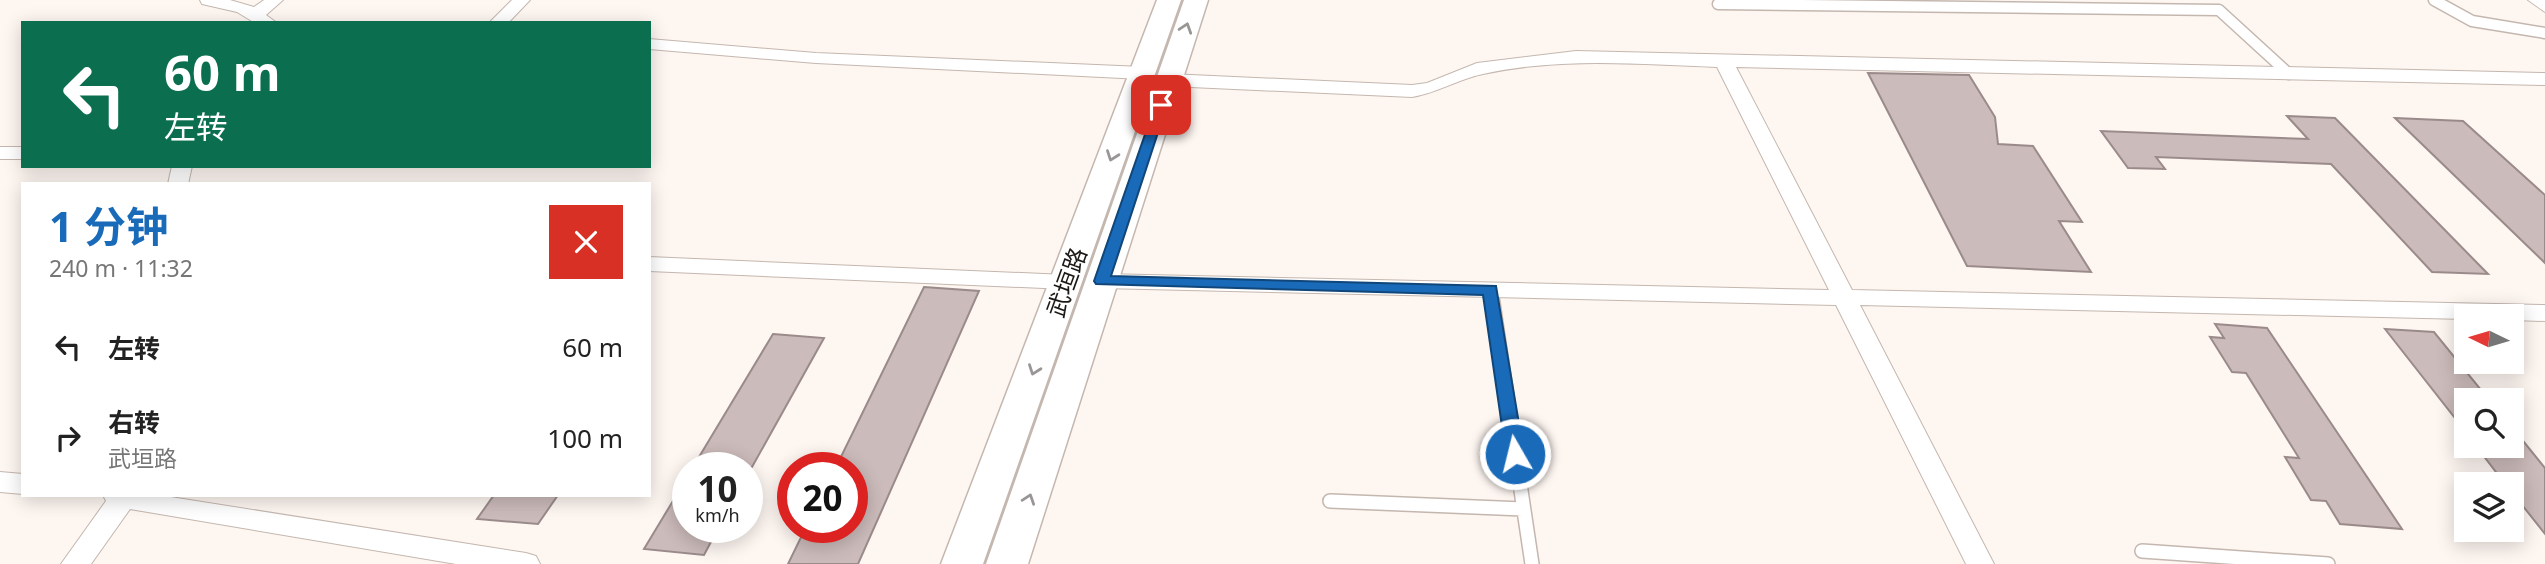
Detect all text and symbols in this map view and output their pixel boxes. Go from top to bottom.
one-way arrow [1178,22,1193,34]
text: 60 m [164,39,281,105]
icon: left [49,49,140,140]
pin [1131,75,1191,135]
icon: arrive [1142,86,1180,124]
text: 左转 [164,105,228,148]
one-way arrow [1106,150,1120,162]
text: 1 分钟 [49,197,168,254]
button: close [549,205,623,279]
street label: 武垣路 [1038,243,1094,321]
text: 240 m · 11:32 [49,252,193,284]
north arrow [2454,304,2524,374]
map controls [2454,304,2524,542]
icon: left [49,328,87,366]
text: 60 m [562,329,623,365]
text: 左转 [108,330,160,366]
one-way arrow [1028,363,1042,375]
button: search [2454,388,2524,458]
text: 右转 [108,404,160,440]
position arrow [1478,417,1552,491]
icon: right [49,419,87,457]
text: 100 m [547,420,623,456]
text: 武垣路 [108,442,177,474]
speed limit sign: 20 [777,452,868,543]
text: 10 [697,465,738,512]
button: layers [2454,472,2524,542]
one-way arrow [1021,494,1035,506]
text: km/h [695,503,740,527]

